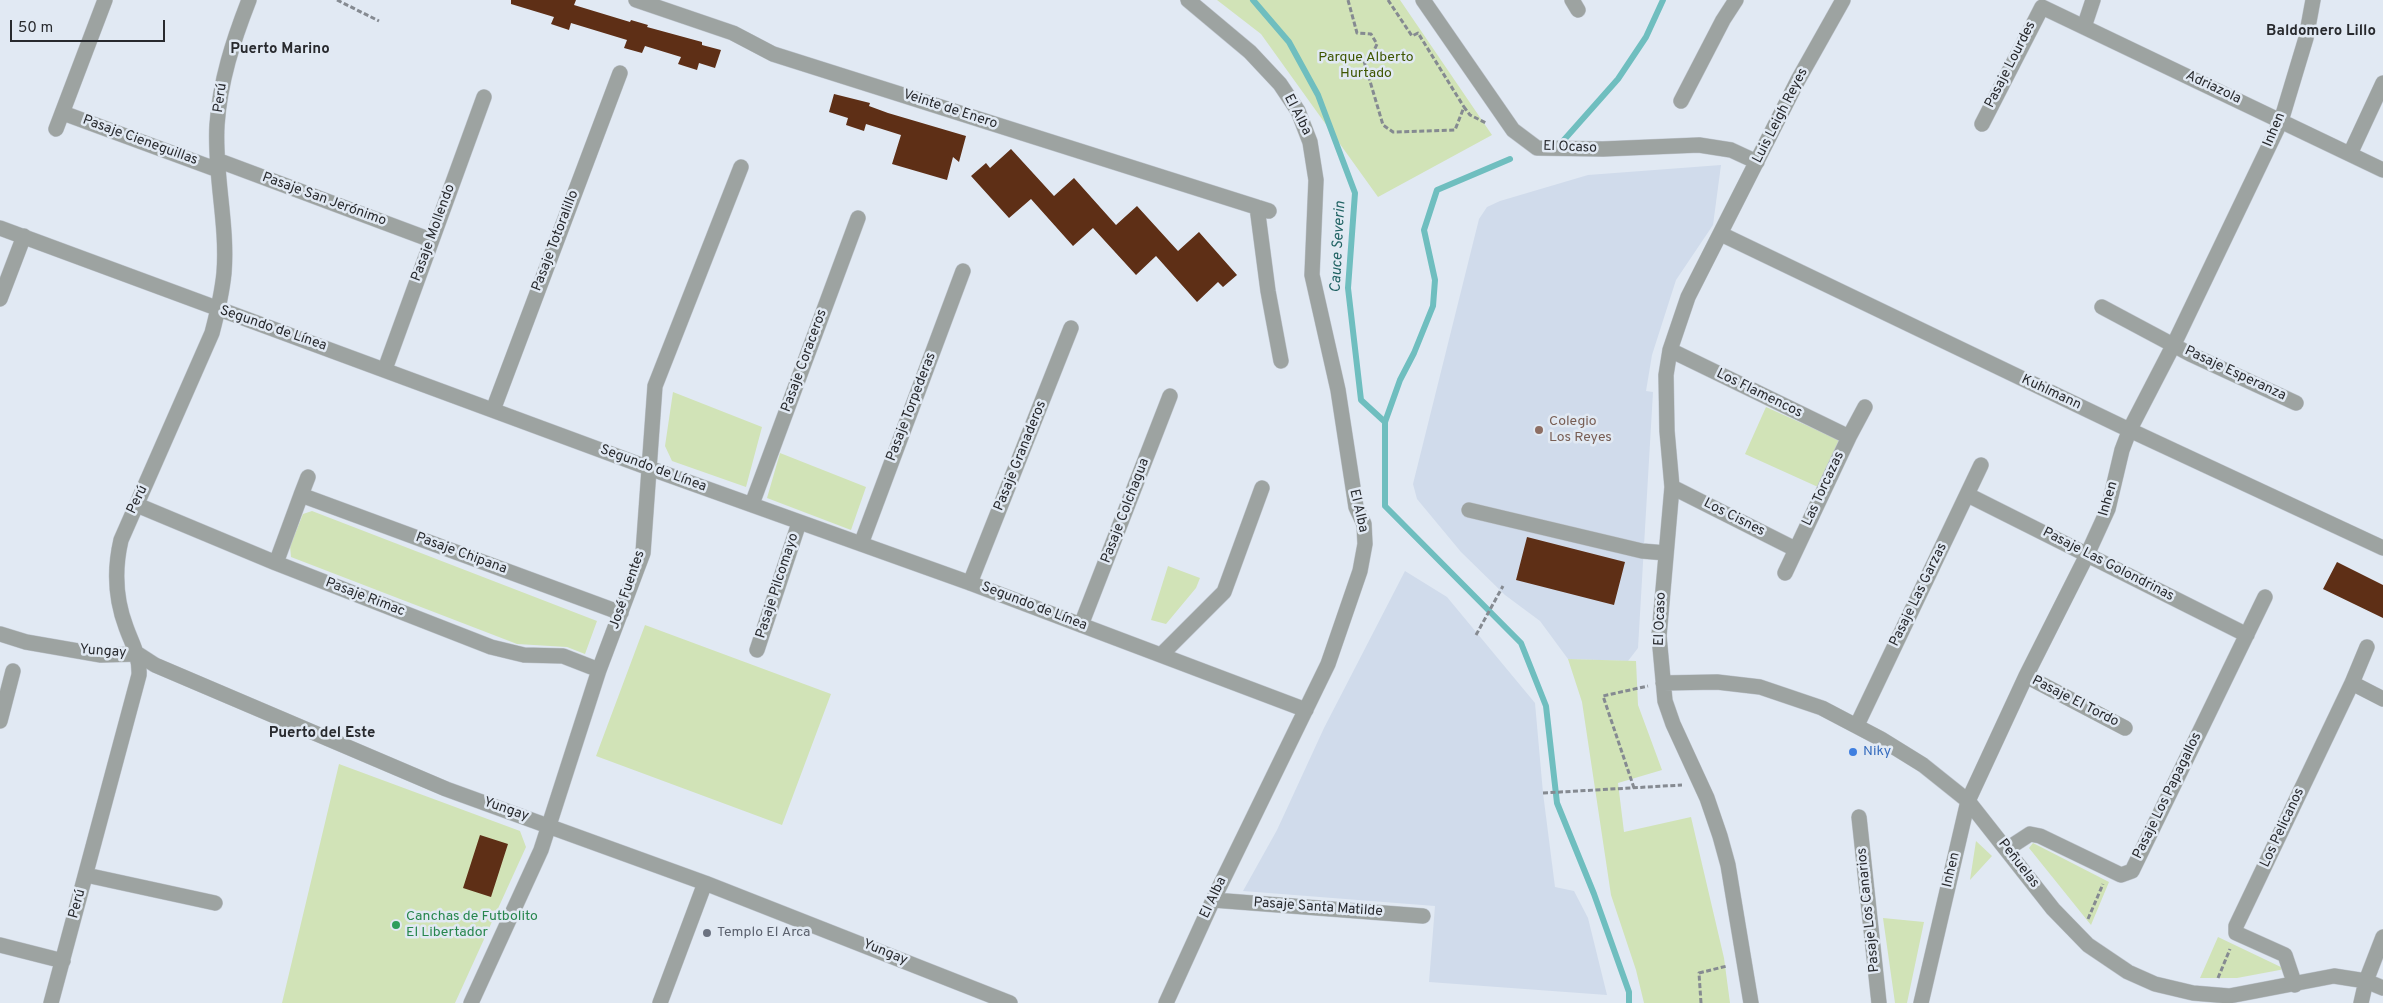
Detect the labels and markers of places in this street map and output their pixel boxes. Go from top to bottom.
place label: Colegio Los Reyes [1549,414,1612,447]
marker: Colegio Los Reyes [1533,424,1545,436]
place label: Niky [1863,744,1891,760]
marker: Niky [1847,746,1859,758]
place label: Canchas de Futbolito El Libertador [406,909,538,942]
marker: Canchas de Futbolito El Libertador [390,919,402,931]
place label: Templo El Arca [717,925,810,941]
marker: Templo El Arca [701,927,713,939]

